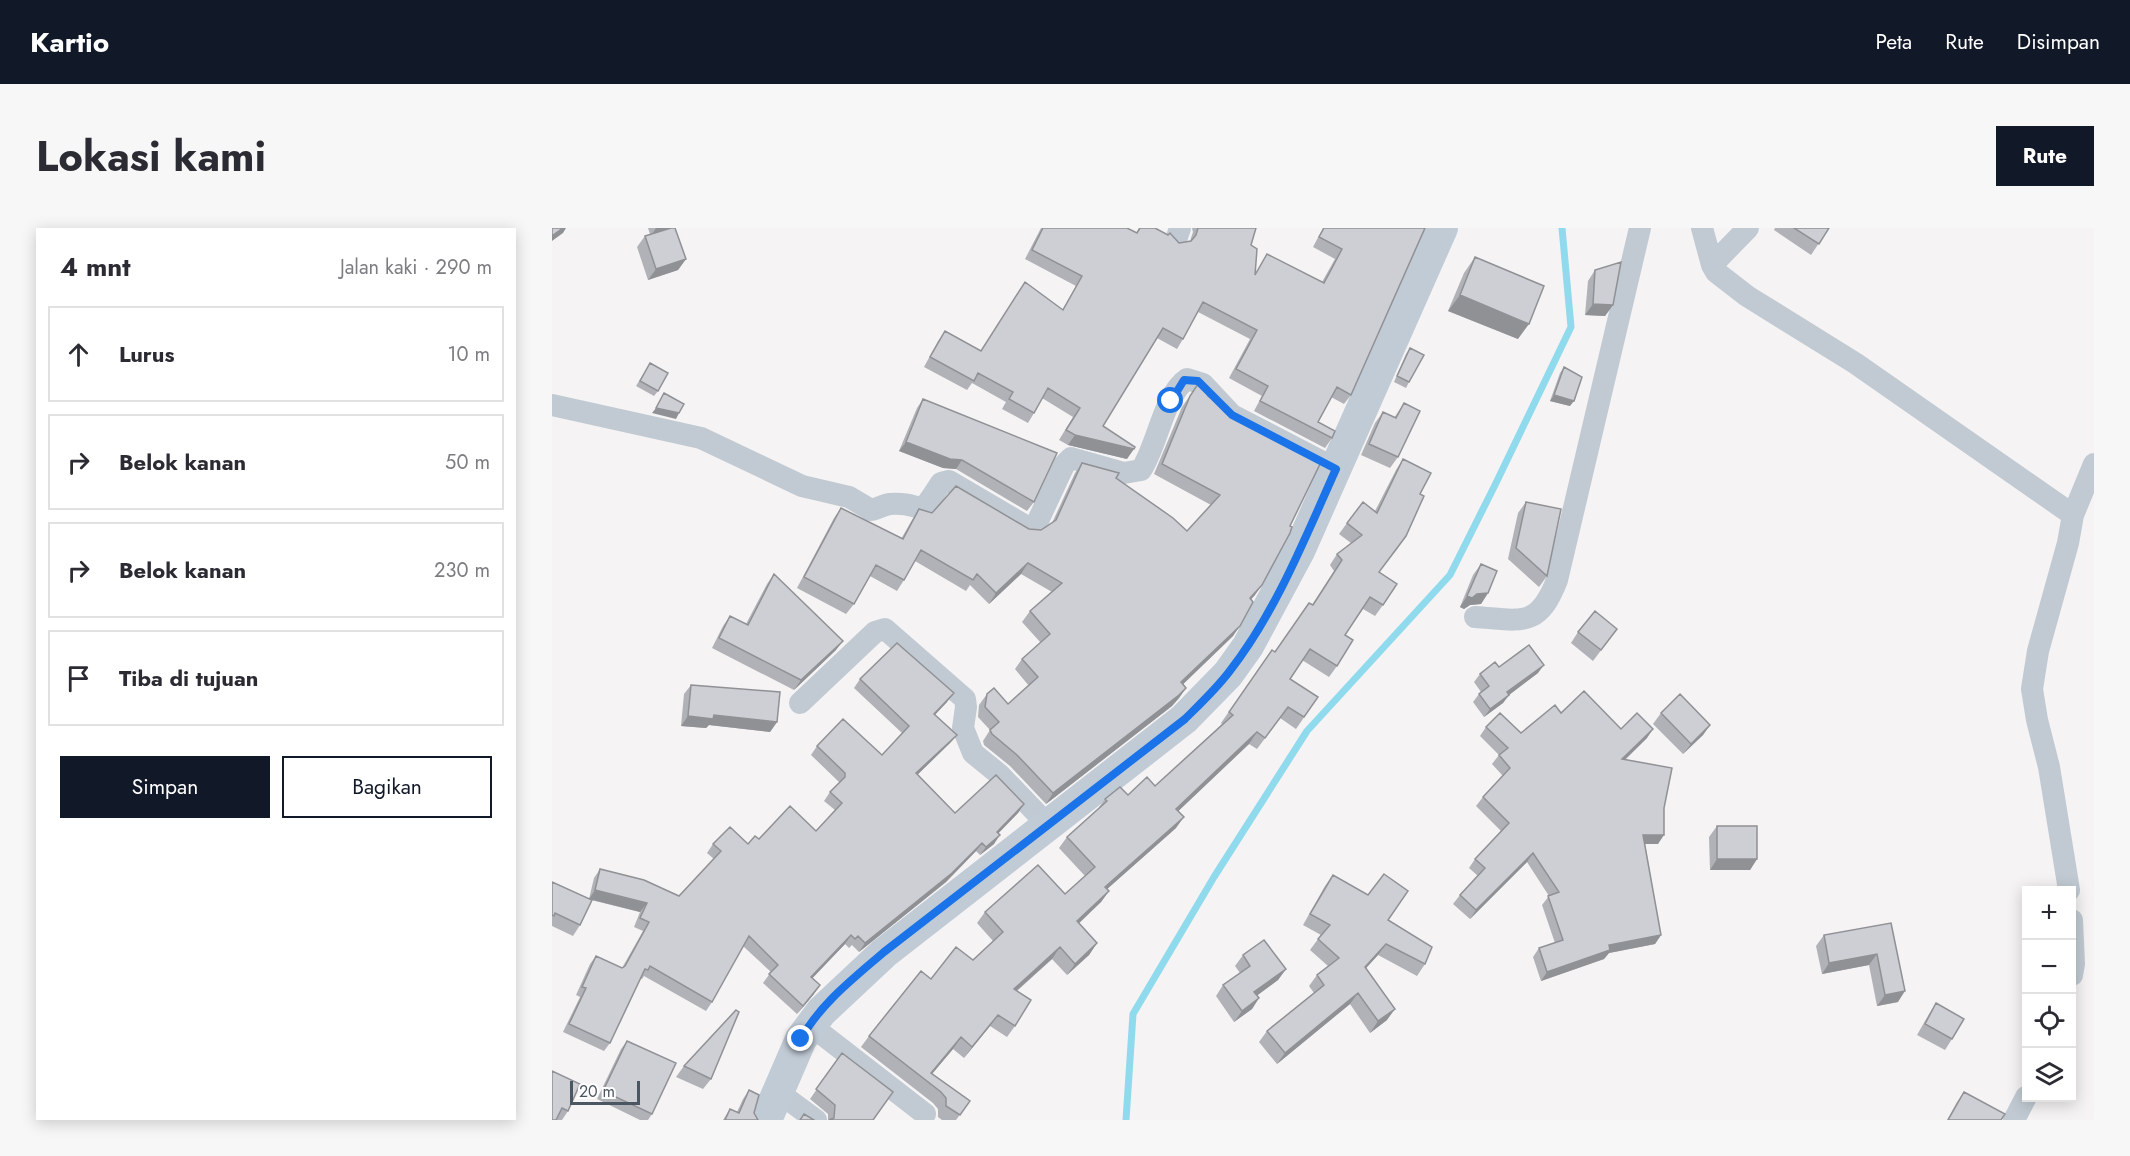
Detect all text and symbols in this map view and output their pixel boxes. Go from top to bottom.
text: Kartio [30,22,109,63]
text: Peta [1875,27,1912,57]
text: Rute [1945,27,1984,57]
text: Disimpan [2017,27,2100,57]
text: Lokasi kami [36,126,266,187]
button: Rute [1996,126,2094,186]
text: 4 mnt [60,248,131,286]
text: Jalan kaki · 290 m [340,253,492,282]
icon: ahead [62,338,95,371]
text: Lurus [119,338,175,370]
text: 10 m [447,340,490,369]
route start [1157,387,1183,413]
icon: right [62,446,95,479]
text: Belok kanan [119,446,246,478]
text: 50 m [445,448,490,477]
icon: right [62,554,95,587]
text: Belok kanan [119,554,246,586]
text: 230 m [434,556,490,585]
icon: arrive [62,662,95,695]
text: Tiba di tujuan [119,662,258,694]
button: Simpan [60,756,270,818]
button: Bagikan [282,756,492,818]
map controls [2022,886,2076,1102]
button: + [2022,886,2076,940]
button: − [2022,940,2076,994]
button: locate [2022,994,2076,1048]
route end [787,1025,813,1051]
button: layers [2022,1048,2076,1102]
scale bar [570,1078,640,1106]
text: 20 m [579,1080,615,1103]

